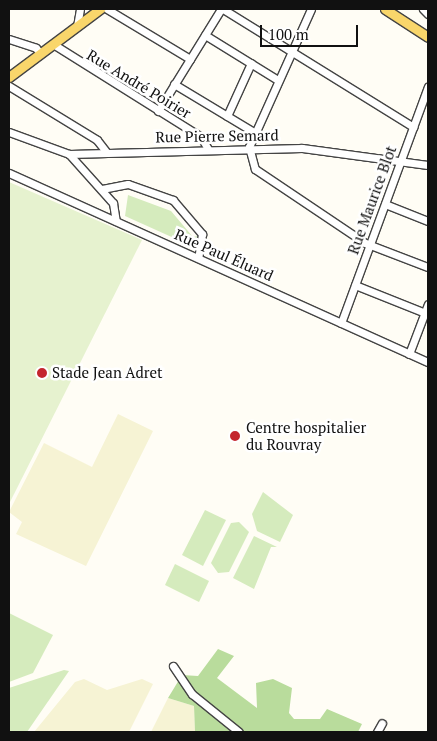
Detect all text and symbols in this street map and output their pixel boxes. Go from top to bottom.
scale bar [262,15,360,47]
text: 100 m [268,24,309,44]
street label: Rue André Poirier [84,46,194,122]
street label: Rue Pierre Semard [155,126,279,146]
street label: Rue Maurice Blot [344,143,400,257]
street label: Rue Paul Éluard [172,225,276,285]
place label: Stade Jean Adret [52,364,163,382]
marker: Stade Jean Adret [36,367,48,379]
place label: Centre hospitalier du Rouvray [246,418,366,453]
marker: Centre hospitalier du Rouvray [228,429,242,443]

